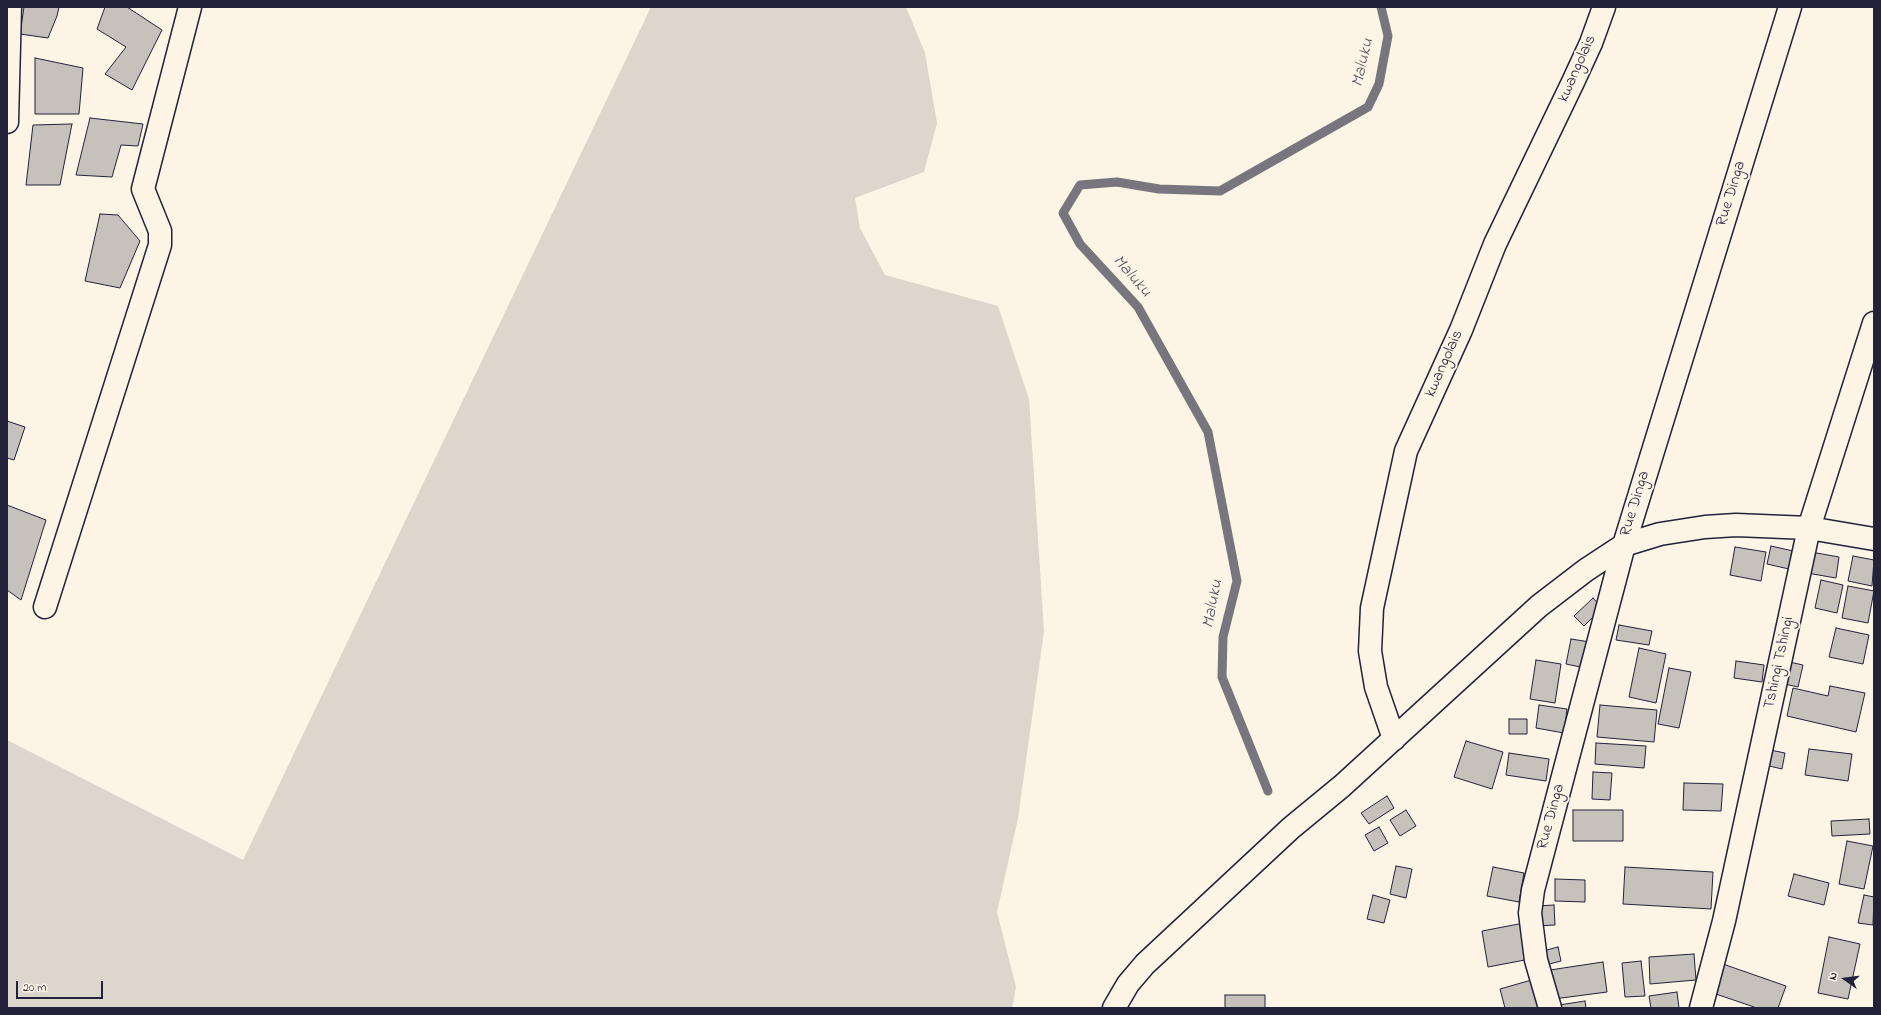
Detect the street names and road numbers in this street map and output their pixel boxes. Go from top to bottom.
street label: kwangolais [1555,32,1601,106]
street label: Rue Dinga [1713,159,1751,229]
street label: kwangolais [1422,327,1468,401]
street label: Rue Dinga [1617,469,1655,539]
street label: Tshingi Tshingi [1761,615,1799,711]
street label: Rue Dinga [1534,782,1570,852]

